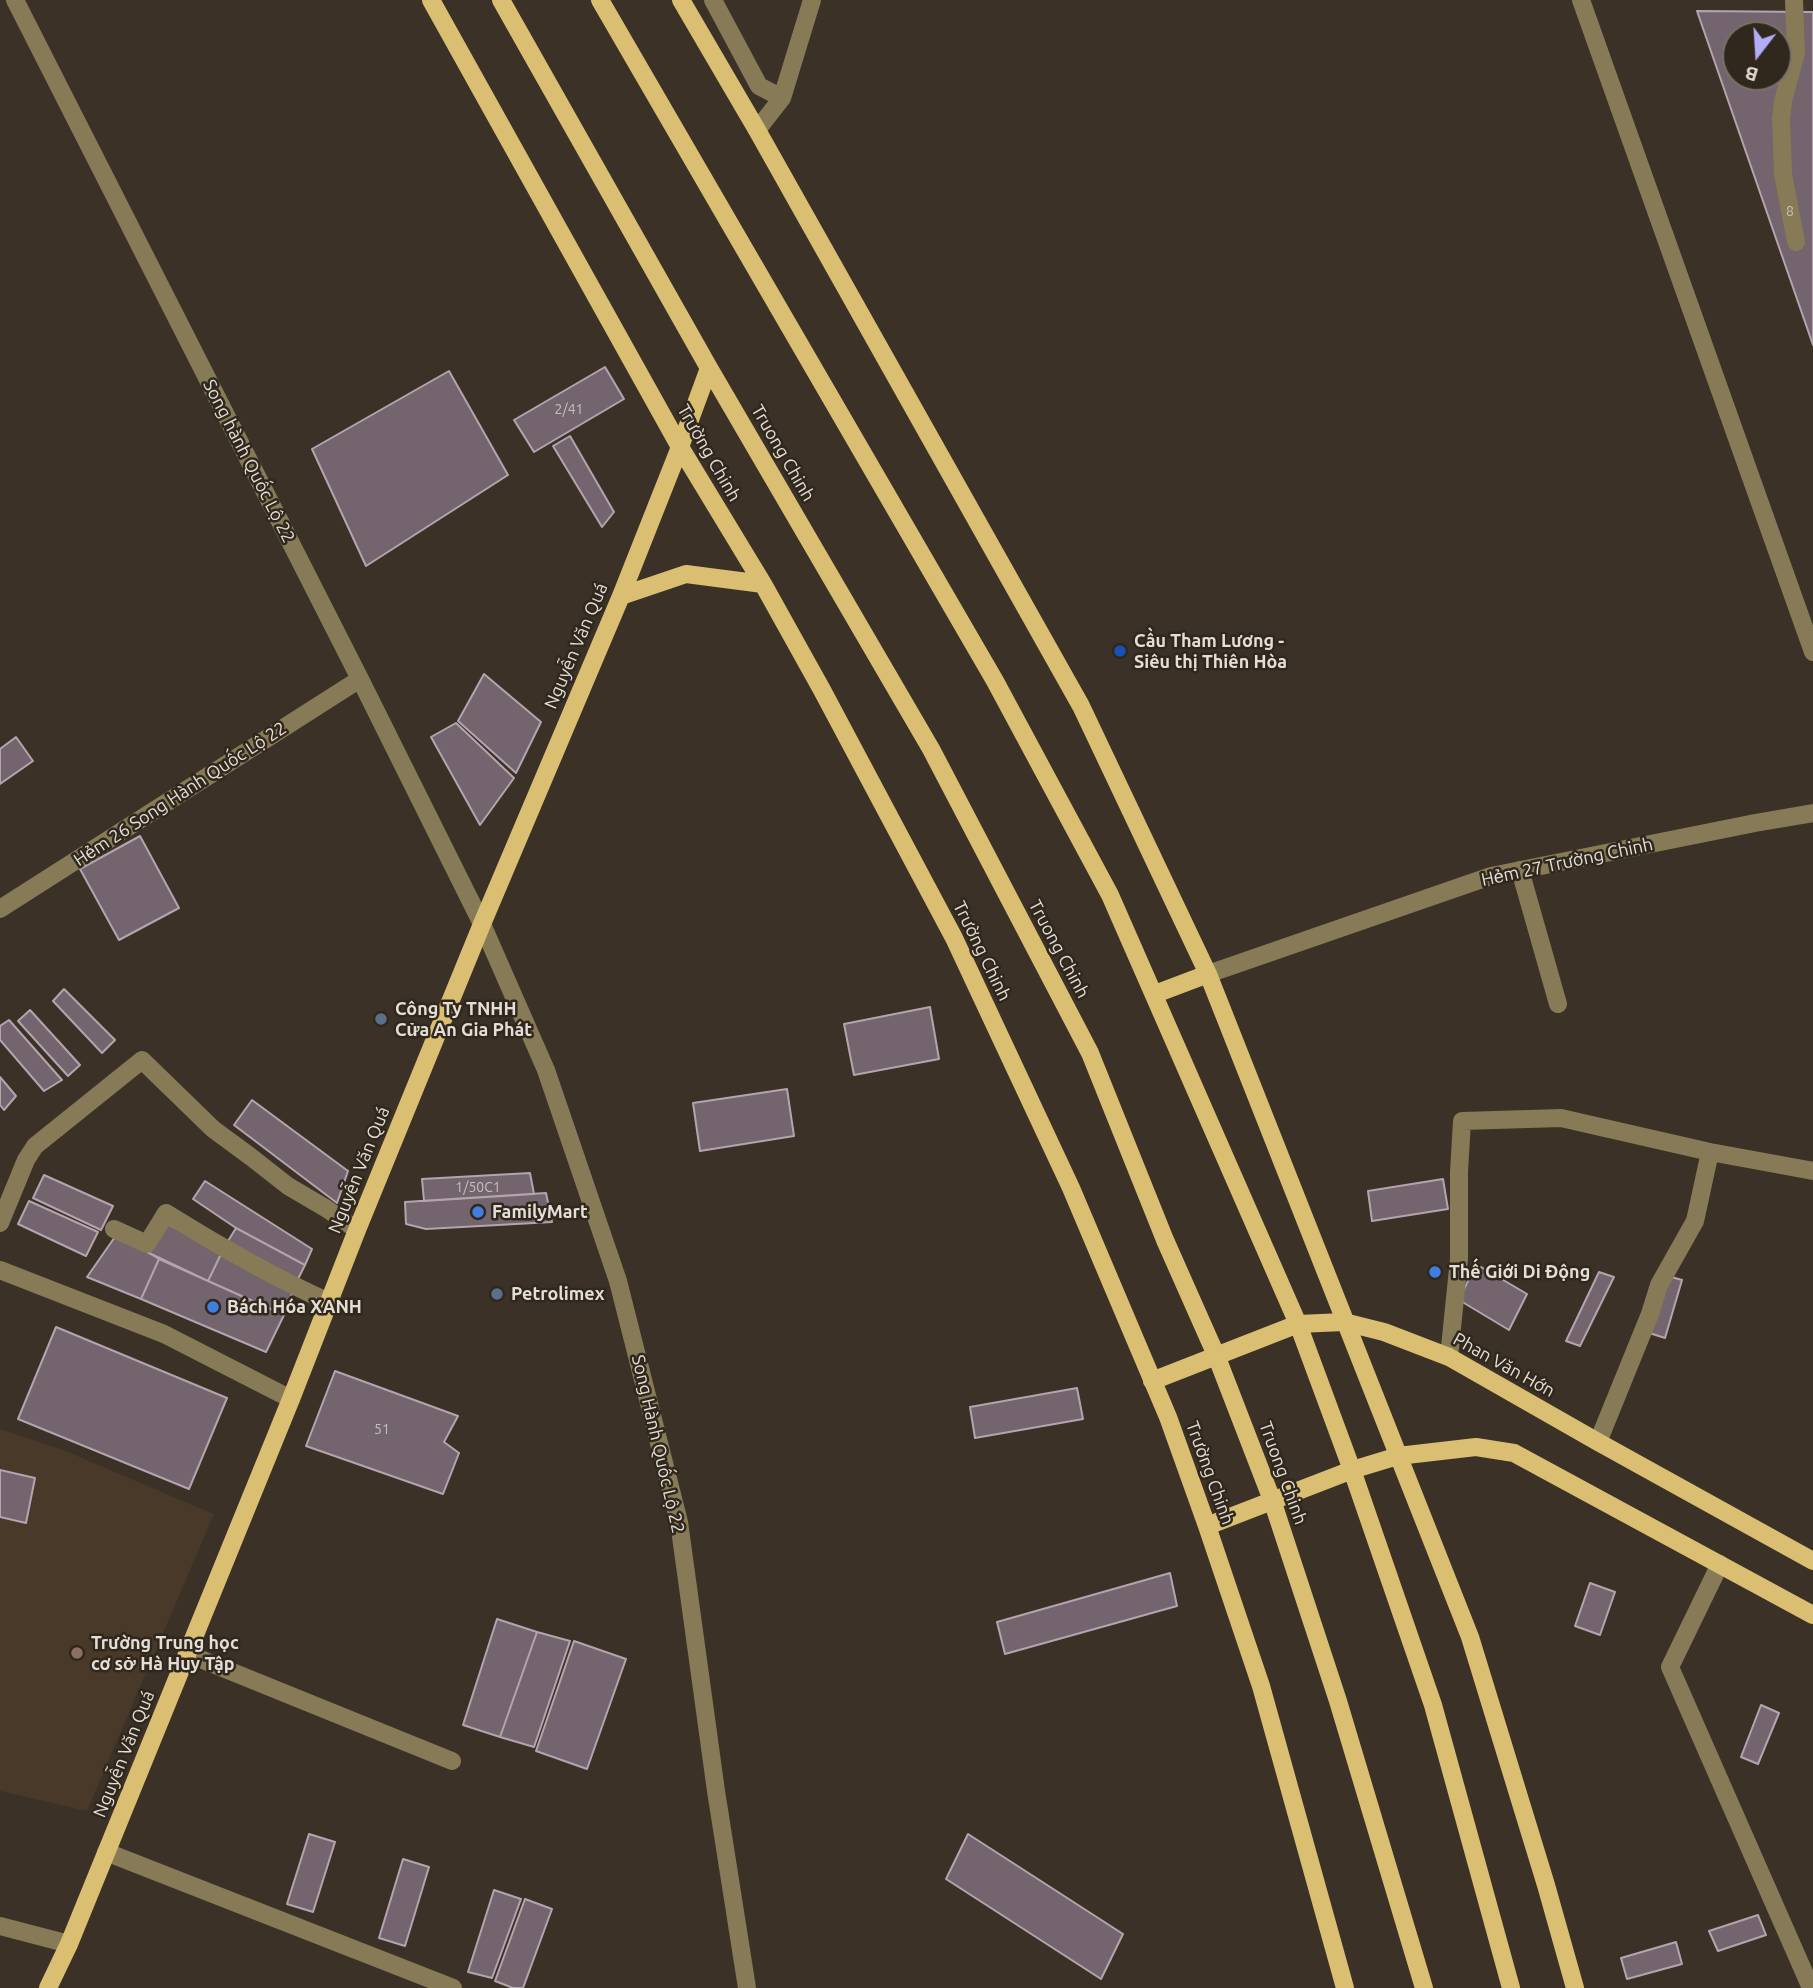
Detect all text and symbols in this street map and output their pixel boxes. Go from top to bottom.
north arrow [1722,21,1792,91]
text: B [1742,62,1761,87]
house number: 8 [1786,203,1794,219]
street label: Song hành Quốc Lộ 22 [198,376,300,546]
house number: 2/41 [555,401,583,417]
street label: Trường Chinh [673,401,745,505]
street label: Truong Chinh [747,401,819,505]
street label: Nguyễn Văn Quá [540,580,612,712]
place label: Cầu Tham Lương - Siêu thị Thiên Hòa [1134,630,1287,672]
marker: Cầu Tham Lương - Siêu thị Thiên Hòa [1112,643,1128,659]
street label: Hẻm 26 Song Hành Quốc Lộ 22 [70,717,290,871]
street label: Hẻm 27 Trường Chinh [1479,833,1655,891]
street label: Truong Chinh [1024,896,1094,1002]
street label: Trường Chinh [949,898,1015,1004]
place label: Công Ty TNHH Cửa An Gia Phát [395,998,532,1040]
marker: Công Ty TNHH Cửa An Gia Phát [373,1011,389,1027]
street label: Nguyễn Văn Quá [324,1104,394,1236]
house number: 1/50C1 [455,1179,501,1195]
place label: FamilyMart [492,1201,588,1223]
marker: FamilyMart [470,1204,486,1220]
place label: Thế Giới Di Động [1449,1261,1590,1283]
marker: Thế Giới Di Động [1427,1264,1443,1280]
place label: Petrolimex [511,1283,604,1305]
marker: Petrolimex [489,1286,505,1302]
place label: Bách Hóa XANH [227,1296,362,1318]
marker: Bách Hóa XANH [205,1299,221,1315]
street label: Phan Văn Hớn [1449,1328,1559,1402]
street label: Song Hành Quốc Lộ 22 [627,1353,689,1535]
street label: Trường Chinh [1181,1418,1239,1528]
street label: Truong Chinh [1254,1419,1312,1527]
house number: 51 [374,1421,390,1437]
place label: Trường Trung học cơ sở Hà Huy Tập [91,1632,239,1674]
marker: Trường Trung học cơ sở Hà Huy Tập [69,1645,85,1661]
street label: Nguyễn Văn Quá [89,1688,159,1820]

